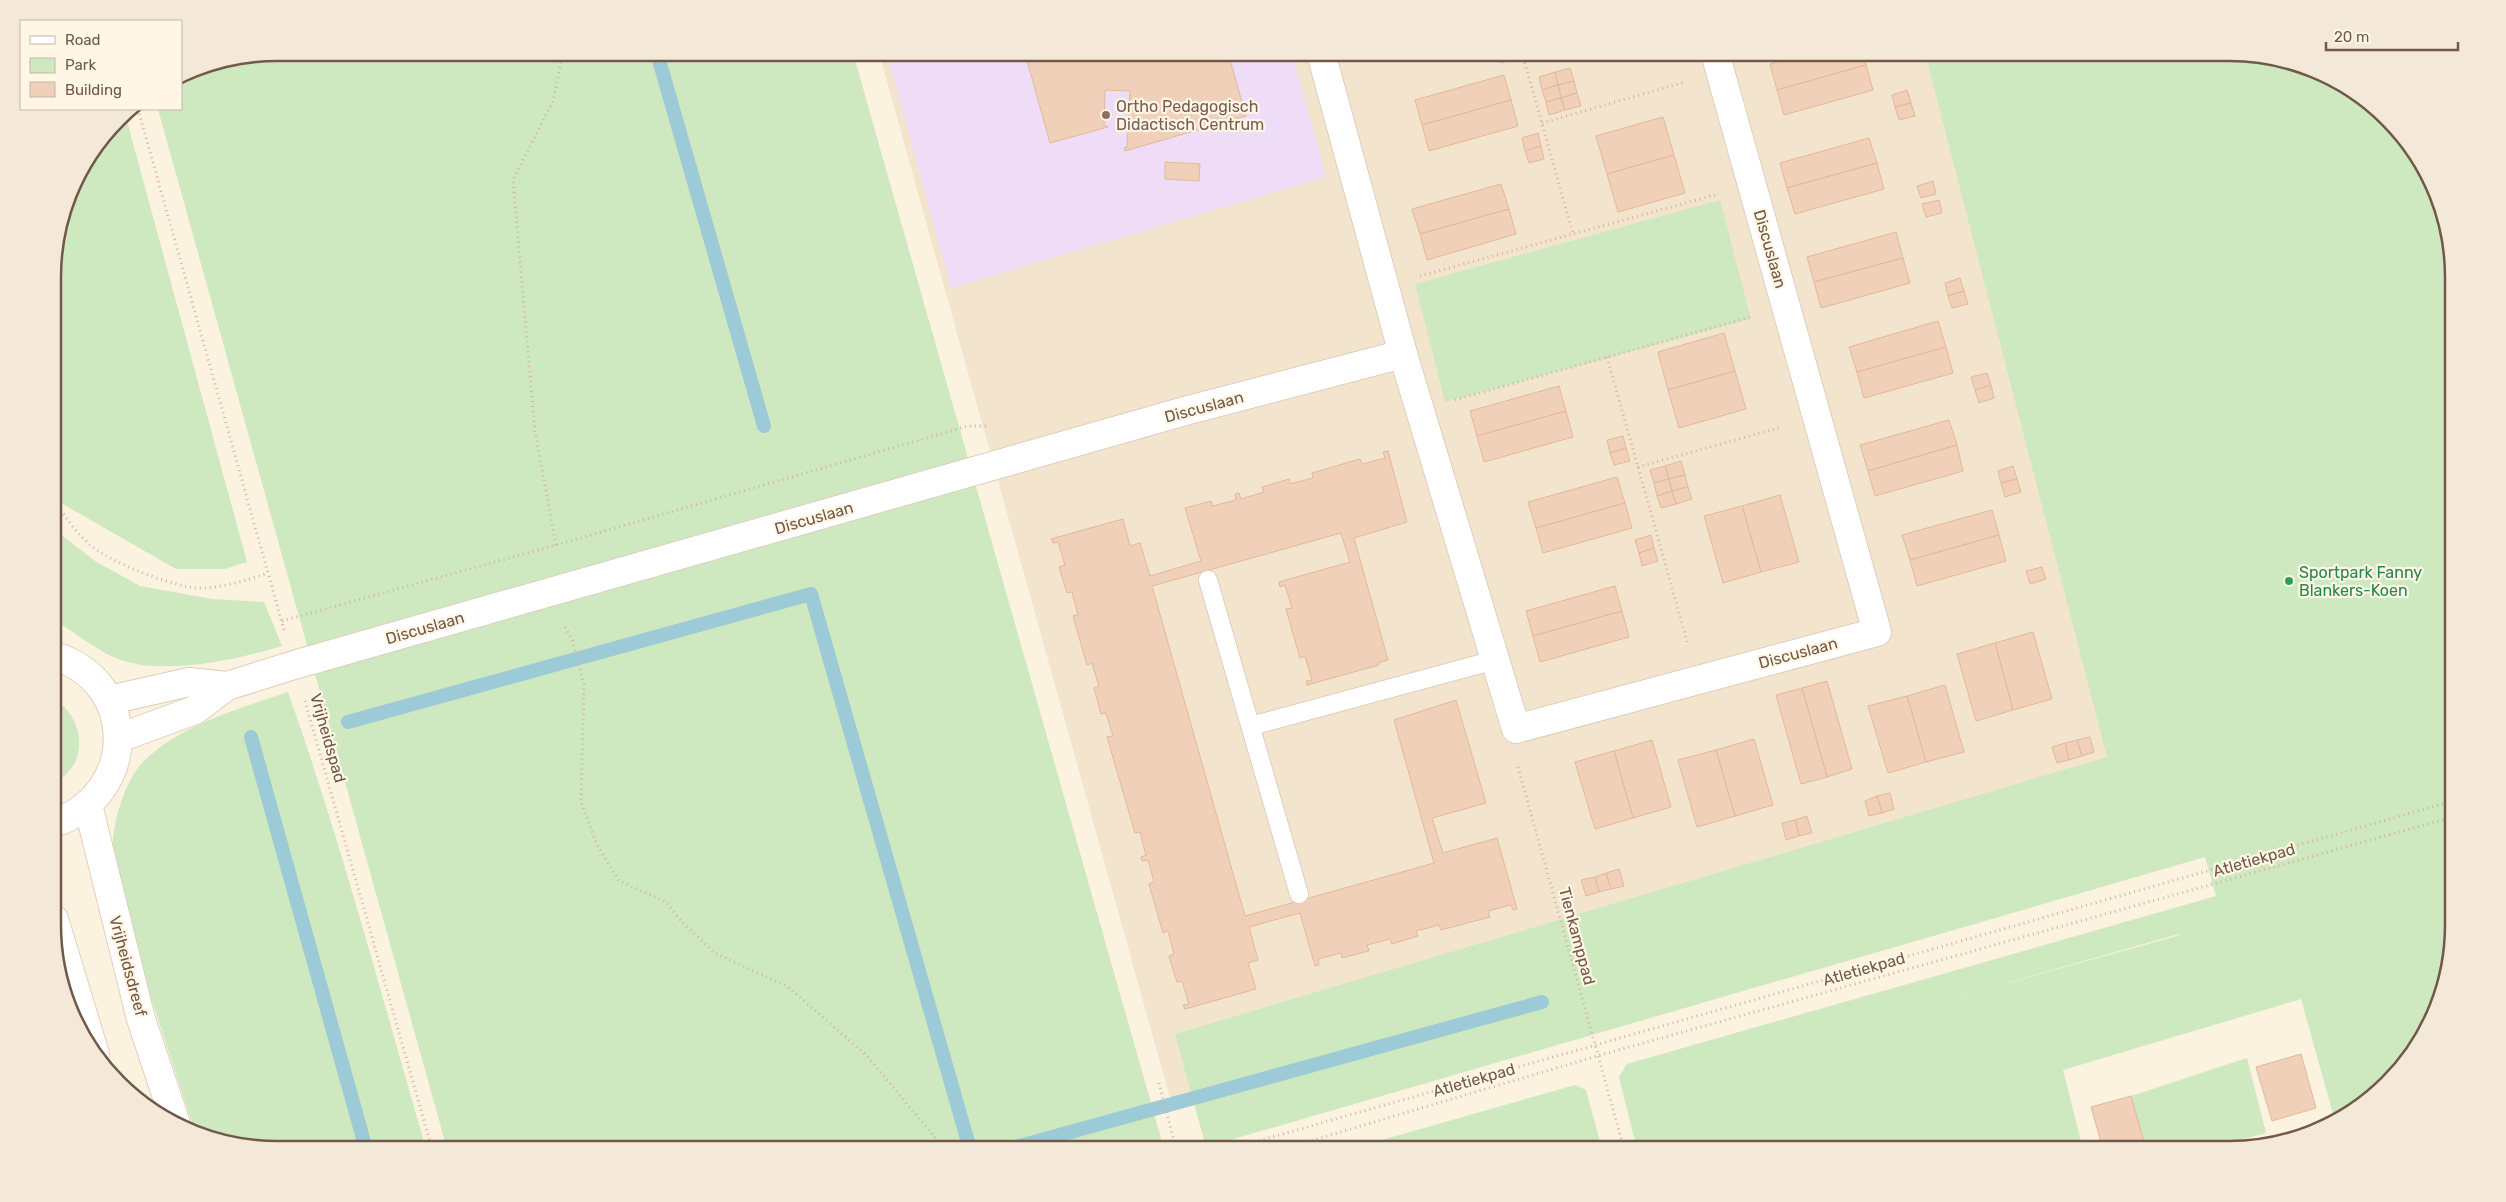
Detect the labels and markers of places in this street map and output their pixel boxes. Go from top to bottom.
place label: Ortho Pedagogisch Didactisch Centrum [1116,97,1264,134]
marker: Ortho Pedagogisch Didactisch Centrum [1100,109,1112,121]
place label: Sportpark Fanny Blankers-Koen [2299,563,2422,600]
marker: Sportpark Fanny Blankers-Koen [2283,575,2295,587]

